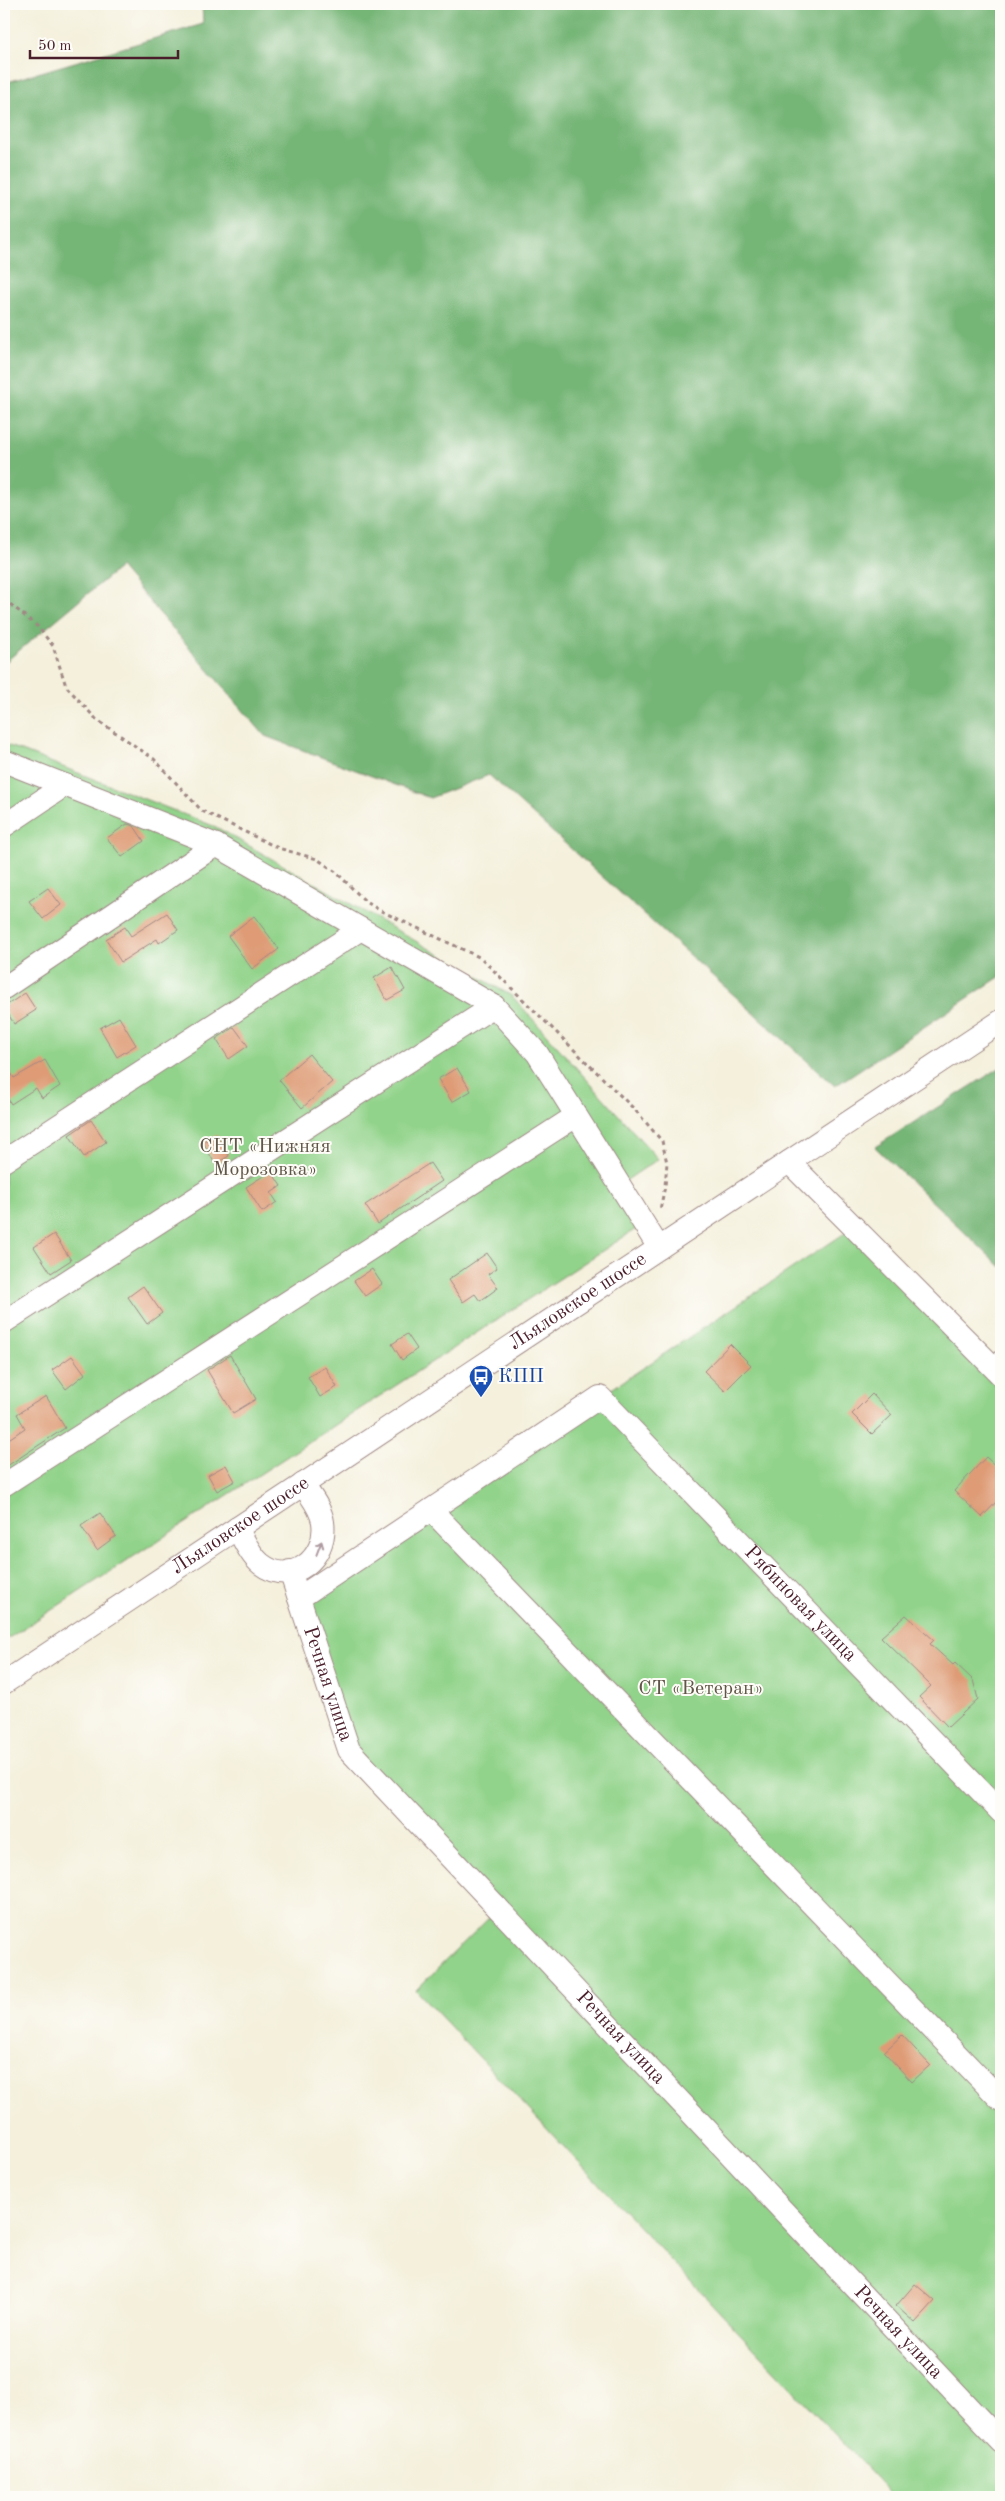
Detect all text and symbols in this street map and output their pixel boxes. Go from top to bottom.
scale bar [30,28,178,60]
text: 50 m [38,39,72,54]
park label: СНТ «Нижняя Морозовка» [199,1137,331,1180]
street label: Льяловское шоссе [506,1249,650,1355]
bus stop icon: КПП [468,1364,494,1398]
place label: КПП [498,1367,544,1387]
street label: Льяловское шоссе [168,1473,313,1579]
one-way arrow [315,1541,324,1556]
street label: Рябиновая улица [740,1542,860,1666]
street label: Речная улица [299,1624,356,1744]
park label: СТ «Ветеран» [638,1679,764,1699]
street label: Речная улица [572,1987,669,2088]
street label: Речная улица [850,2282,946,2383]

